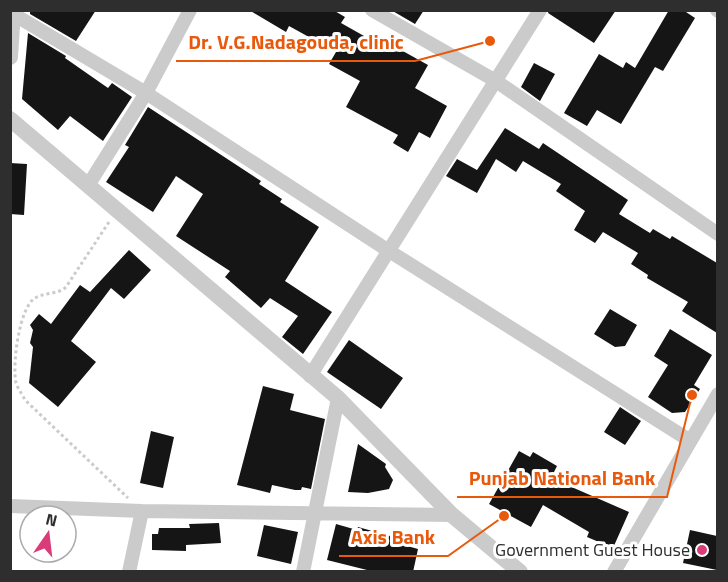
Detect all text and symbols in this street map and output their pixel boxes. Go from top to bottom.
callout: Dr. V.G.Nadagouda, clinic [176,23,415,61]
text: Dr. V.G.Nadagouda, clinic [188,26,404,57]
callout: Punjab National Bank [457,459,667,497]
text: Punjab National Bank [469,462,656,493]
north arrow [18,504,78,564]
text: N [43,506,60,532]
callout: Axis Bank [339,518,448,556]
text: Axis Bank [351,521,436,552]
place label: Government Guest House [495,536,690,563]
marker: Government Guest House [695,543,709,557]

